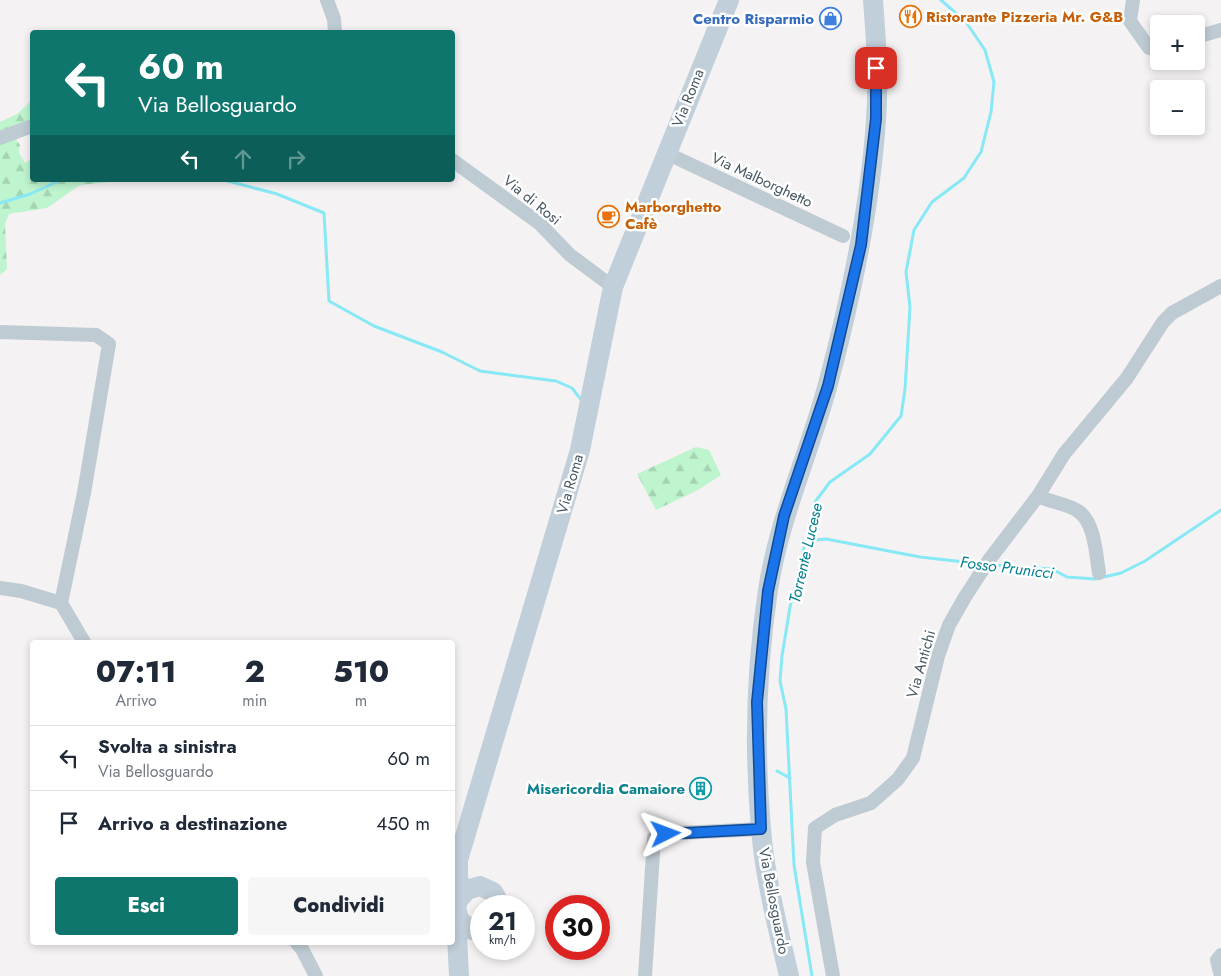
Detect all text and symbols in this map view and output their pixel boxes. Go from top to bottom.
restaurant icon: Ristorante Pizzeria Mr. G&B [898,5,922,29]
place label: Ristorante Pizzeria Mr. G&B [926,6,1123,28]
shop icon: Centro Risparmio [818,7,842,31]
place label: Centro Risparmio [693,8,814,30]
map controls [1150,15,1205,135]
button: + [1150,15,1205,70]
text: 60 m [138,42,224,92]
pin [855,47,897,89]
icon: left [55,50,120,115]
icon: arrive [862,54,890,82]
street label: Via Roma [666,66,710,130]
button: − [1150,80,1205,135]
text: Via Bellosguardo [138,88,297,120]
icon: left [176,145,204,173]
icon: ahead [229,145,257,173]
icon: right [282,145,310,173]
street label: Via Malborghetto [708,147,816,213]
street label: Via di Rosi [498,170,566,230]
place label: Marborghetto Cafè [625,196,721,235]
cafe icon: Marborghetto Cafè [597,204,621,228]
street label: Via Roma [551,452,589,516]
water label: Torrente Lucese [783,501,828,605]
water label: Fosso Prunicci [959,550,1056,585]
street label: Via Antichi [901,627,941,701]
text: 07:11 [96,650,176,693]
text: 2 [244,650,265,693]
text: 510 [333,650,389,693]
text: Arrivo [115,689,157,712]
text: min [242,689,267,712]
text: m [355,689,367,712]
text: Svolta a sinistra [98,733,237,760]
icon: left [55,744,83,772]
text: 60 m [387,745,430,772]
text: Via Bellosguardo [98,760,214,783]
building icon: Misericordia Camaiore [689,777,713,801]
place label: Misericordia Camaiore [527,778,685,800]
position arrow [639,807,691,859]
icon: arrive [55,809,83,837]
text: Arrivo a destinazione [98,810,287,837]
text: 450 m [376,810,430,837]
street label: Via Bellosguardo [753,846,795,956]
button: Esci [55,877,238,935]
button: Condividi [248,877,430,935]
speed limit sign: 30 [545,895,610,960]
text: 21 [488,903,517,939]
text: km/h [489,931,516,949]

